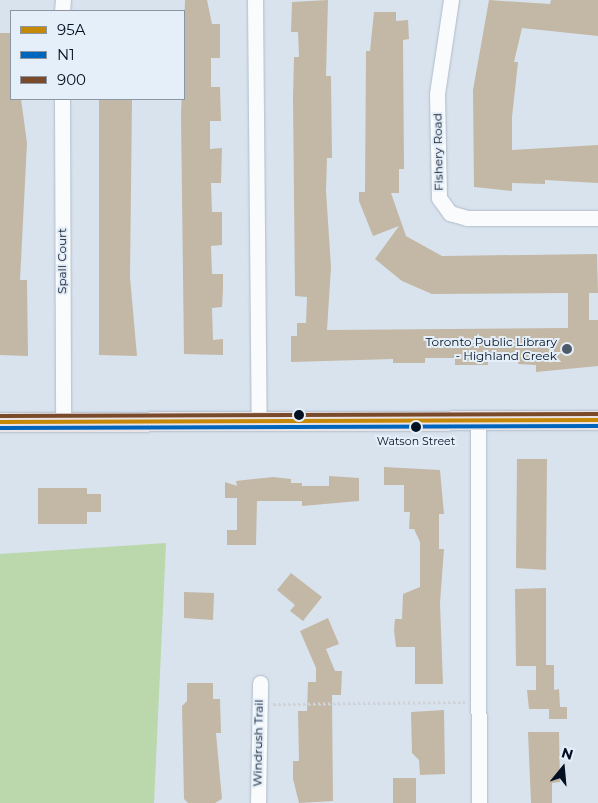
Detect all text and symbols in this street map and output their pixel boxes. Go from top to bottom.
legend [10,10,185,100]
text: 95A [57,20,85,39]
text: N1 [57,45,75,64]
text: 900 [57,70,86,89]
street label: Fishery Road [430,113,446,191]
street label: Spall Court [55,228,69,294]
place label: Toronto Public Library - Highland Creek [425,335,557,363]
marker: Toronto Public Library - Highland Creek [561,343,573,355]
unlabelled marker [294,410,304,420]
marker: Watson Street [411,422,421,432]
place label: Watson Street [377,434,455,448]
street label: Windrush Trail [250,699,266,787]
north arrow [538,743,588,793]
text: N [559,743,575,764]

